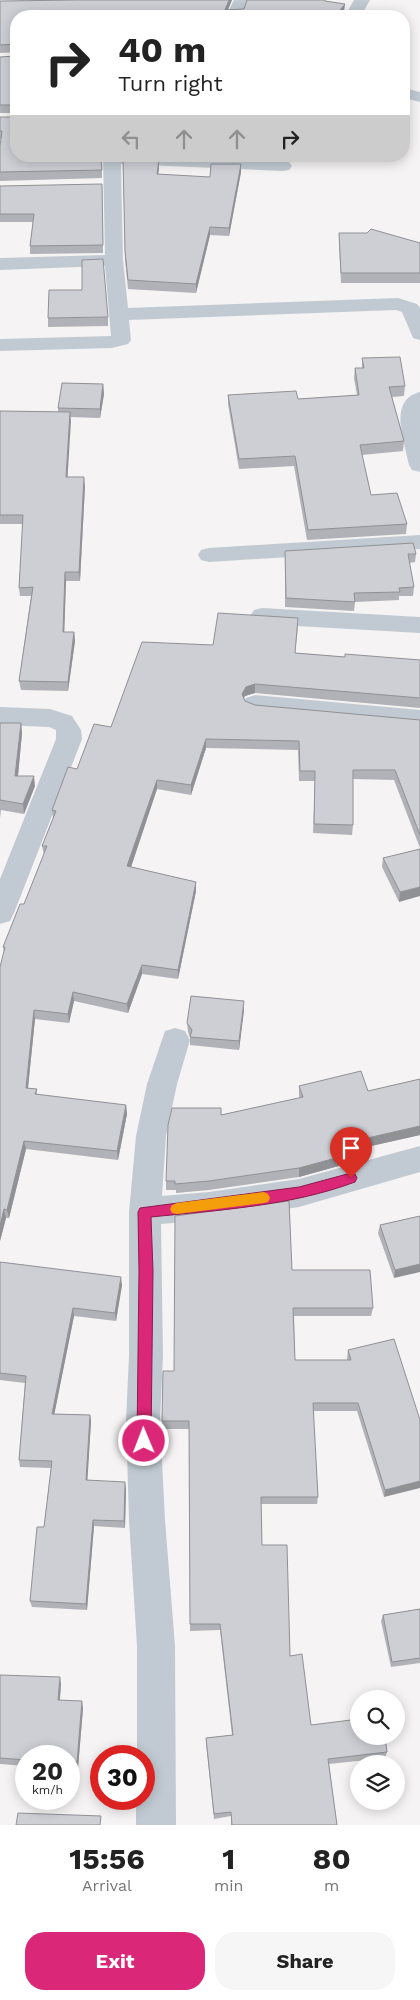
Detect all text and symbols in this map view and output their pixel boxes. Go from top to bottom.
text: 40 m [118,29,206,71]
icon: right [35,30,100,95]
text: Turn right [118,71,223,96]
icon: left [117,125,145,153]
icon: ahead [170,125,198,153]
icon: ahead [223,125,251,153]
icon: right [276,125,304,153]
pin [330,1127,372,1178]
icon: arrive [337,1134,365,1162]
position arrow [117,1414,169,1466]
map controls [350,1690,405,1810]
button: search [350,1690,405,1745]
speed limit sign: 30 [90,1745,155,1810]
button: layers [350,1755,405,1810]
text: 20 [32,1757,63,1786]
text: km/h [32,1783,63,1797]
text: 15:56 [69,1841,145,1876]
text: 1 [222,1841,235,1876]
text: 80 [313,1841,351,1876]
text: Arrival [82,1876,132,1895]
text: min [214,1876,243,1895]
text: m [324,1876,339,1895]
button: Exit [25,1932,205,1990]
button: Share [215,1932,395,1990]

